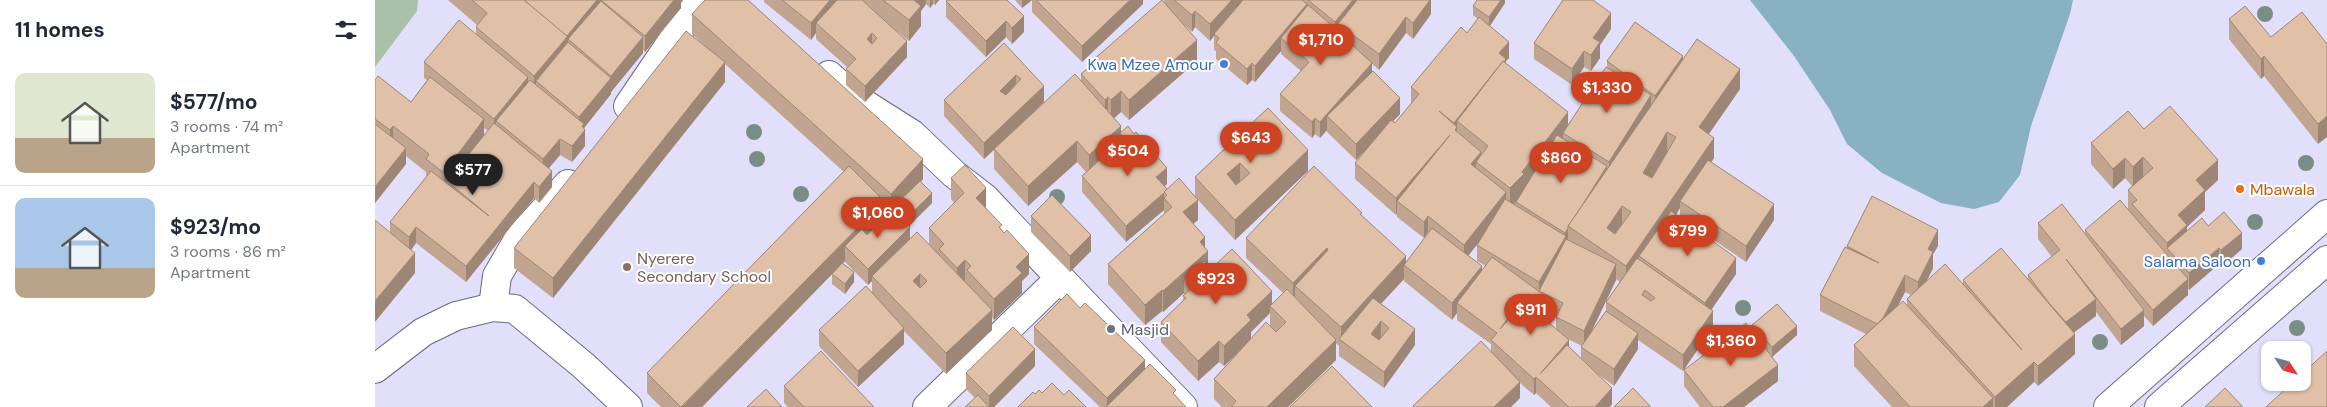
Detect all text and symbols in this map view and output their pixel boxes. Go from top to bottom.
text: 11 homes [15,16,105,44]
icon: filters [332,16,360,44]
pin: $1,710 [1280,23,1362,66]
text: $1,710 [1298,29,1344,50]
place label: Kwa Mzee Amour [1088,54,1214,75]
marker: Kwa Mzee Amour [1218,58,1230,70]
pin: $1,330 [1566,72,1648,114]
text: $1,330 [1582,77,1632,98]
text: $577/mo [170,88,258,116]
icon: home [55,93,115,153]
text: 3 rooms · 74 m² [170,116,283,137]
pin: $643 [1221,121,1281,164]
text: $643 [1231,127,1271,148]
pin: $504 [1098,134,1158,177]
text: Apartment [170,137,250,158]
text: $504 [1107,140,1149,161]
pin: $860 [1531,142,1591,184]
text: $860 [1540,147,1582,168]
pin: $577 [443,154,503,196]
text: $577 [455,159,491,180]
place label: Mbawala [2250,179,2315,200]
marker: Mbawala [2234,183,2246,195]
pin: $1,060 [837,196,919,239]
text: $1,060 [852,202,904,223]
text: $923/mo [170,213,261,241]
pin: $799 [1658,214,1718,257]
icon: home [55,218,115,278]
text: $799 [1669,220,1707,241]
text: 3 rooms · 86 m² [170,241,286,262]
place label: Nyerere Secondary School [637,248,771,287]
place label: Salama Saloon [2144,251,2251,272]
marker: Salama Saloon [2255,255,2267,267]
marker: Nyerere Secondary School [621,261,633,273]
text: Apartment [170,262,250,283]
pin: $923 [1186,262,1246,305]
text: $923 [1197,268,1235,289]
pin: $911 [1501,294,1561,336]
text: $911 [1515,299,1547,320]
place label: Masjid [1121,319,1169,340]
marker: Masjid [1105,323,1117,335]
pin: $1,360 [1690,324,1772,367]
text: $1,360 [1706,330,1756,351]
north arrow [2261,341,2311,391]
map controls [2261,341,2311,391]

